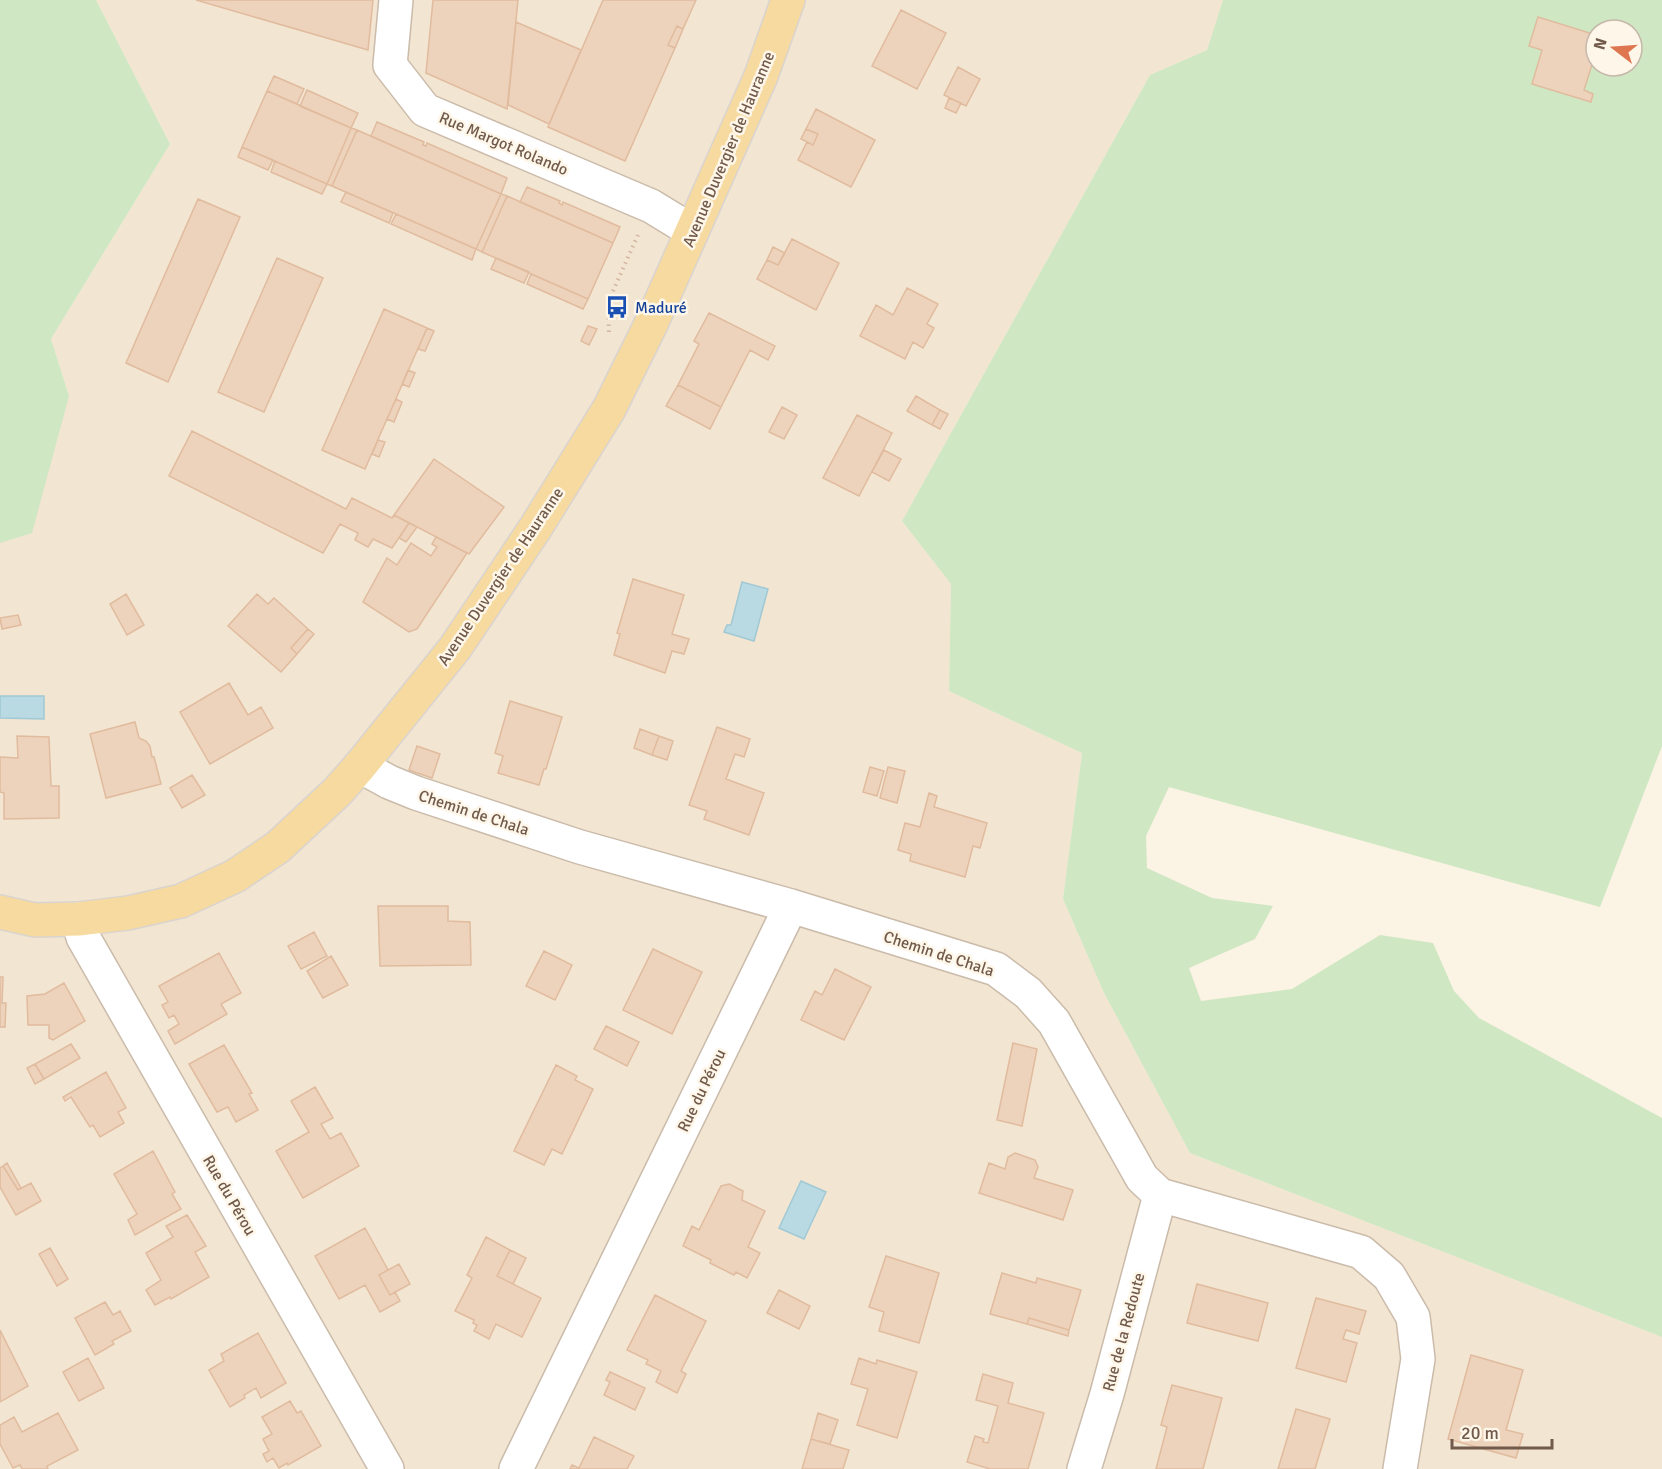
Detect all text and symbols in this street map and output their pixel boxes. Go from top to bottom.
north arrow [1584,18,1644,78]
text: N [1589,36,1612,52]
street label: Avenue Duvergier de Hauranne [679,49,779,250]
street label: Rue Margot Rolando [436,108,571,180]
bus stop icon: Maduré [604,294,630,320]
place label: Maduré [635,298,687,318]
street label: Avenue Duvergier de Hauranne [434,484,568,669]
street label: Chemin de Chala [416,786,531,840]
street label: Chemin de Chala [881,927,996,981]
street label: Rue du Pérou [673,1046,731,1135]
street label: Rue du Pérou [198,1152,260,1239]
street label: Rue de la Redoute [1098,1271,1149,1394]
scale bar [1452,1412,1552,1450]
text: 20 m [1461,1422,1499,1444]

